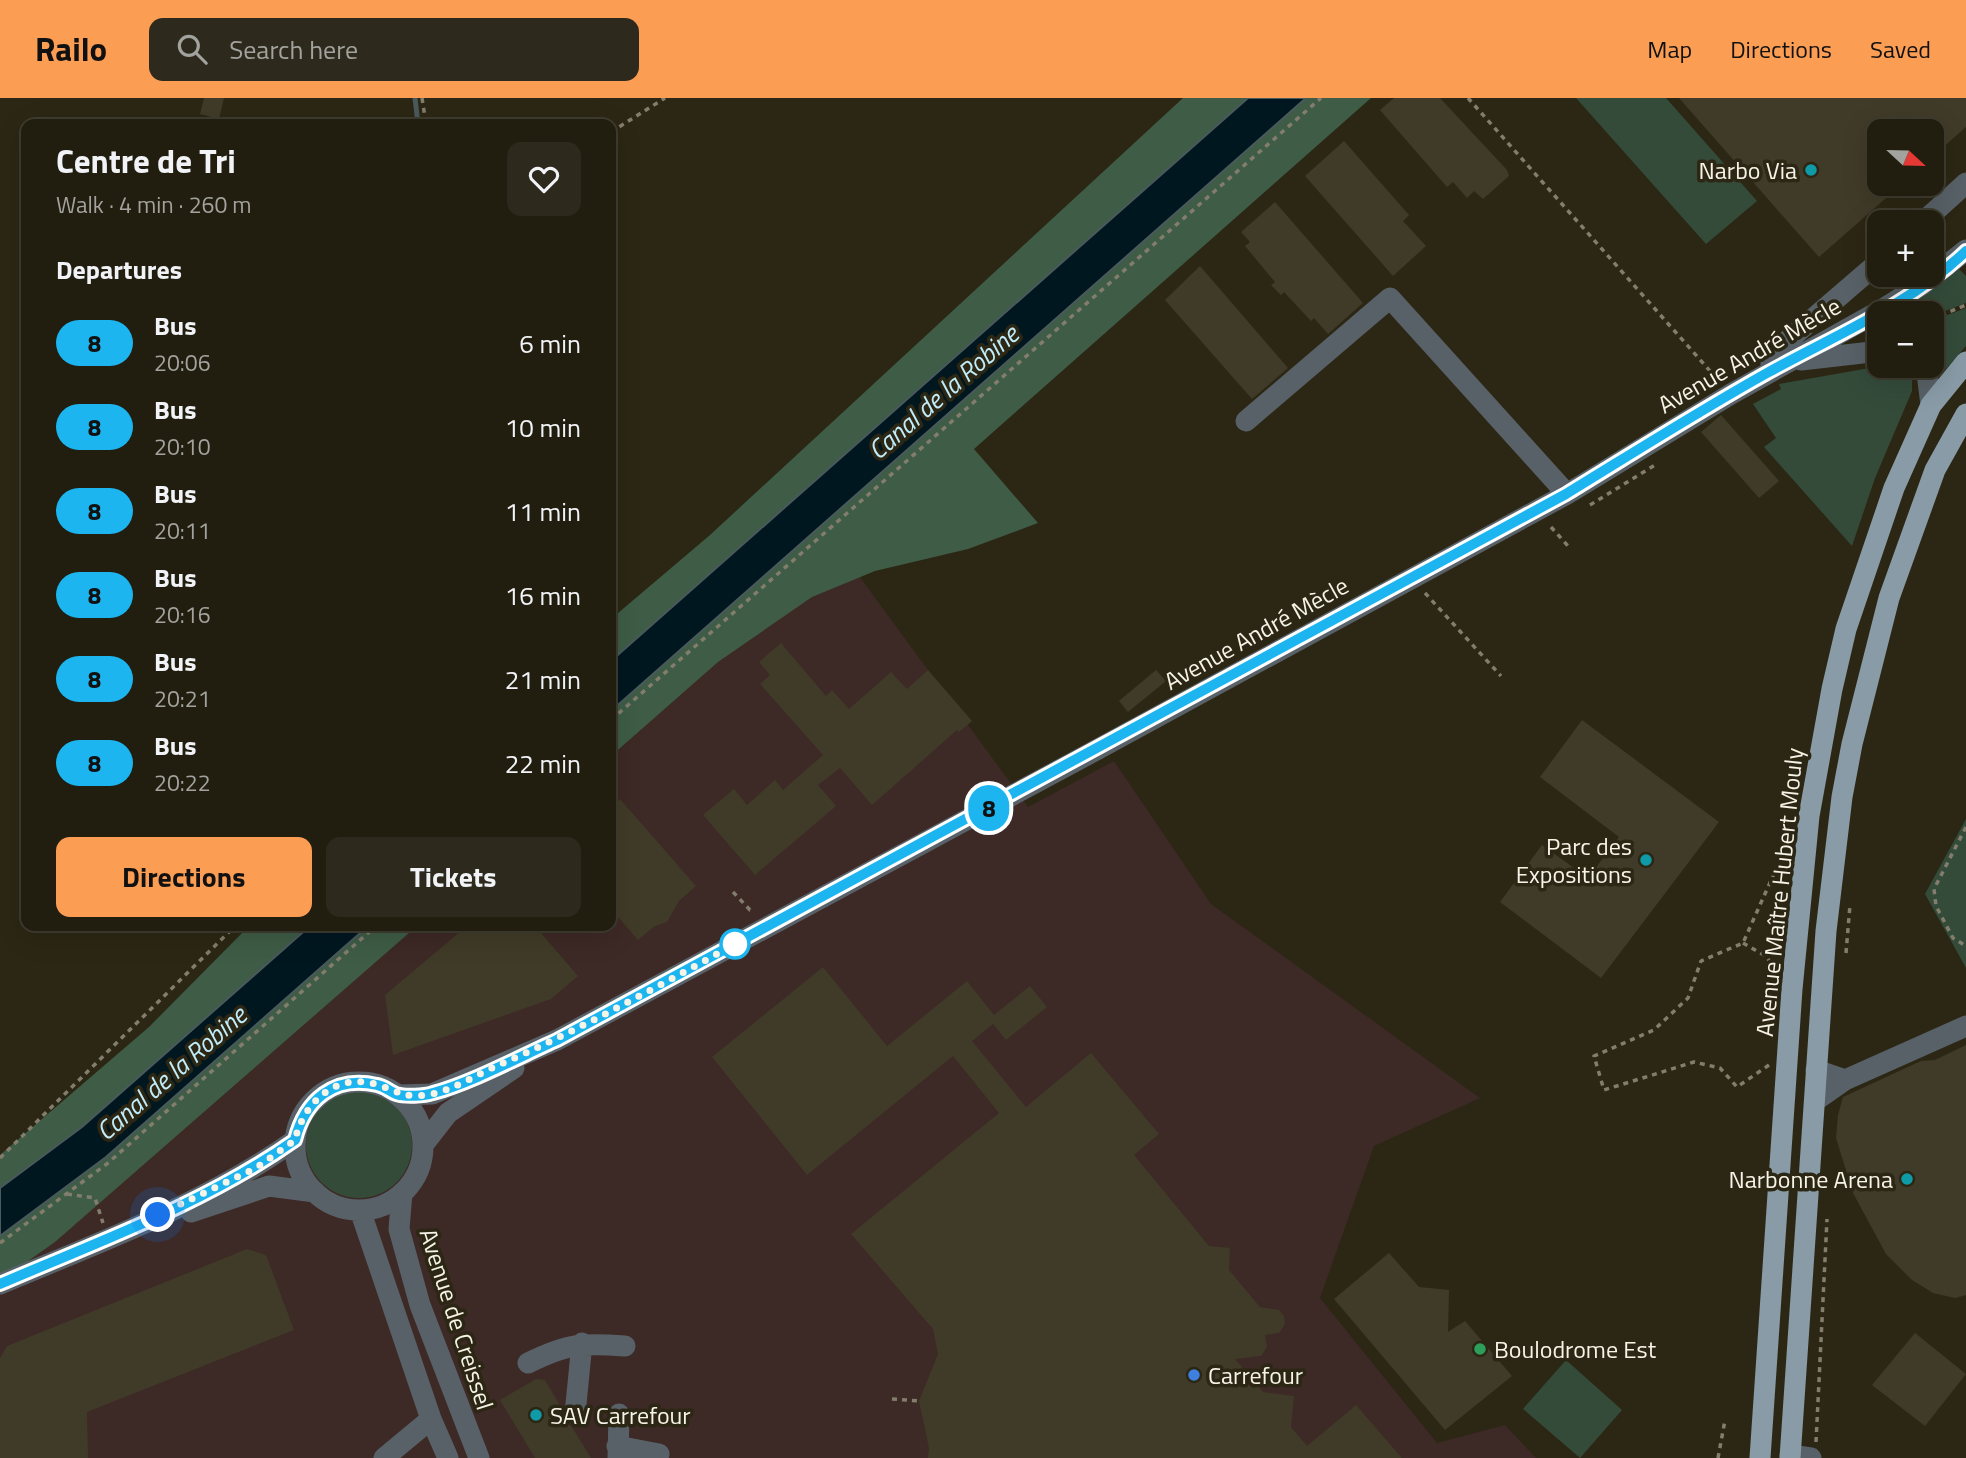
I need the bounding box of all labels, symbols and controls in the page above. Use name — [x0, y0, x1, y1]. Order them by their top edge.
search box — [149, 18, 639, 81]
text: Railo — [35, 24, 107, 74]
icon: search — [173, 30, 211, 68]
text: Search here — [229, 30, 358, 69]
text: Map — [1647, 31, 1692, 67]
text: Directions — [1730, 31, 1832, 67]
text: Saved — [1870, 31, 1931, 67]
north arrow — [1867, 119, 1944, 196]
map controls — [1867, 119, 1944, 378]
text: Centre de Tri — [56, 136, 236, 186]
button: heart — [507, 142, 581, 216]
place label: Narbo Via — [1699, 152, 1797, 188]
marker: Narbo Via — [1803, 162, 1819, 178]
text: Walk · 4 min · 260 m — [56, 187, 252, 222]
button: + — [1867, 210, 1944, 287]
text: Departures — [56, 250, 182, 289]
street label: Avenue André Mècle — [1651, 288, 1847, 422]
button: − — [1867, 301, 1944, 378]
text: Bus — [154, 306, 196, 345]
water label: Canal de la Robine — [859, 314, 1029, 469]
text: 6 min — [519, 324, 581, 363]
text: 8 — [88, 325, 101, 361]
text: 20:06 — [154, 345, 211, 380]
text: Bus — [154, 390, 196, 429]
text: 10 min — [505, 408, 581, 447]
text: 8 — [88, 409, 101, 445]
text: 20:10 — [154, 429, 211, 464]
text: Bus — [154, 474, 196, 513]
text: 11 min — [505, 492, 581, 531]
text: 8 — [88, 493, 101, 529]
text: 20:11 — [154, 513, 211, 548]
text: Bus — [154, 558, 196, 597]
street label: Avenue André Mècle — [1157, 567, 1355, 699]
text: 16 min — [505, 576, 581, 615]
text: 8 — [88, 577, 101, 613]
text: 20:16 — [154, 597, 211, 632]
text: Bus — [154, 642, 196, 681]
text: 21 min — [505, 660, 581, 699]
text: 8 — [88, 661, 101, 697]
text: 20:21 — [154, 681, 211, 716]
text: Bus — [154, 726, 196, 765]
text: 22 min — [505, 744, 581, 783]
text: 8 — [88, 745, 101, 781]
street label: Avenue Maître Hubert Mouly — [1746, 746, 1812, 1038]
text: 20:22 — [154, 765, 211, 800]
line badge: 8 — [966, 785, 1012, 831]
text: 8 — [982, 790, 996, 826]
place label: Parc des Expositions — [1516, 828, 1632, 892]
button: Directions — [56, 837, 312, 917]
button: Tickets — [326, 837, 581, 917]
marker: Parc des Expositions — [1638, 852, 1654, 868]
unlabelled marker — [720, 929, 750, 959]
water label: Canal de la Robine — [87, 995, 257, 1150]
place label: Narbonne Arena — [1729, 1161, 1893, 1197]
marker: Narbonne Arena — [1899, 1171, 1915, 1187]
your location — [140, 1197, 175, 1232]
street label: Avenue de Creissel — [411, 1224, 503, 1414]
place label: Boulodrome Est — [1494, 1331, 1657, 1367]
marker: Boulodrome Est — [1472, 1341, 1488, 1357]
place label: Carrefour — [1208, 1357, 1303, 1393]
marker: Carrefour — [1186, 1367, 1202, 1383]
place label: SAV Carrefour — [550, 1397, 691, 1433]
marker: SAV Carrefour — [528, 1407, 544, 1423]

